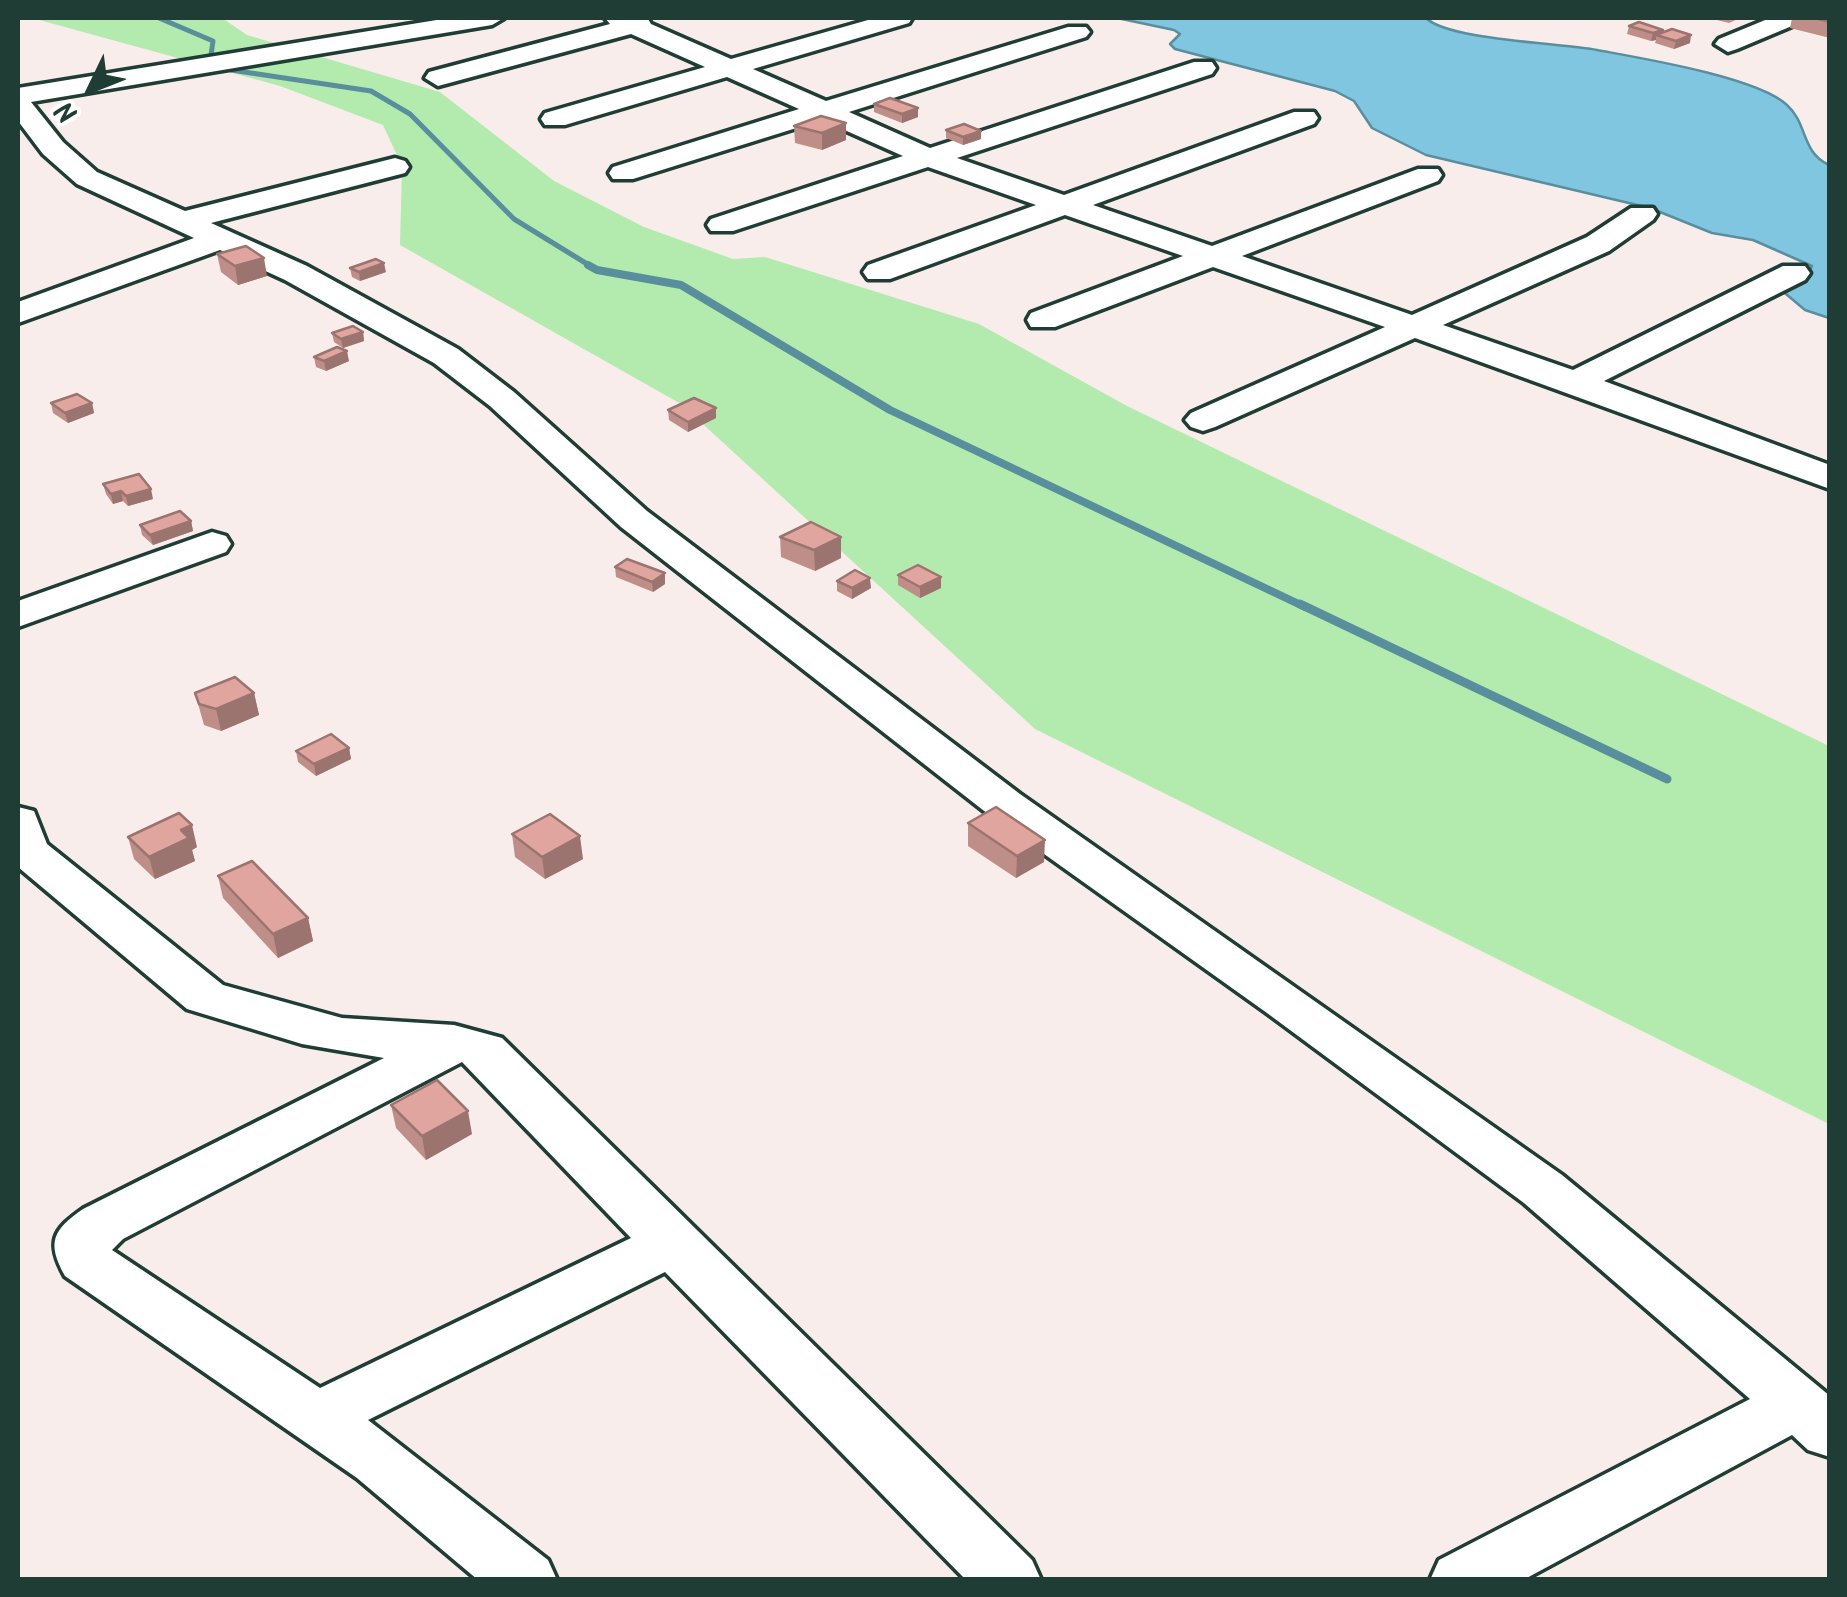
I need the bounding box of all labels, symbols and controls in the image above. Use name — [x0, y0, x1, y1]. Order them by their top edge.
north arrow — [40, 40, 140, 140]
text: N — [45, 89, 90, 133]

